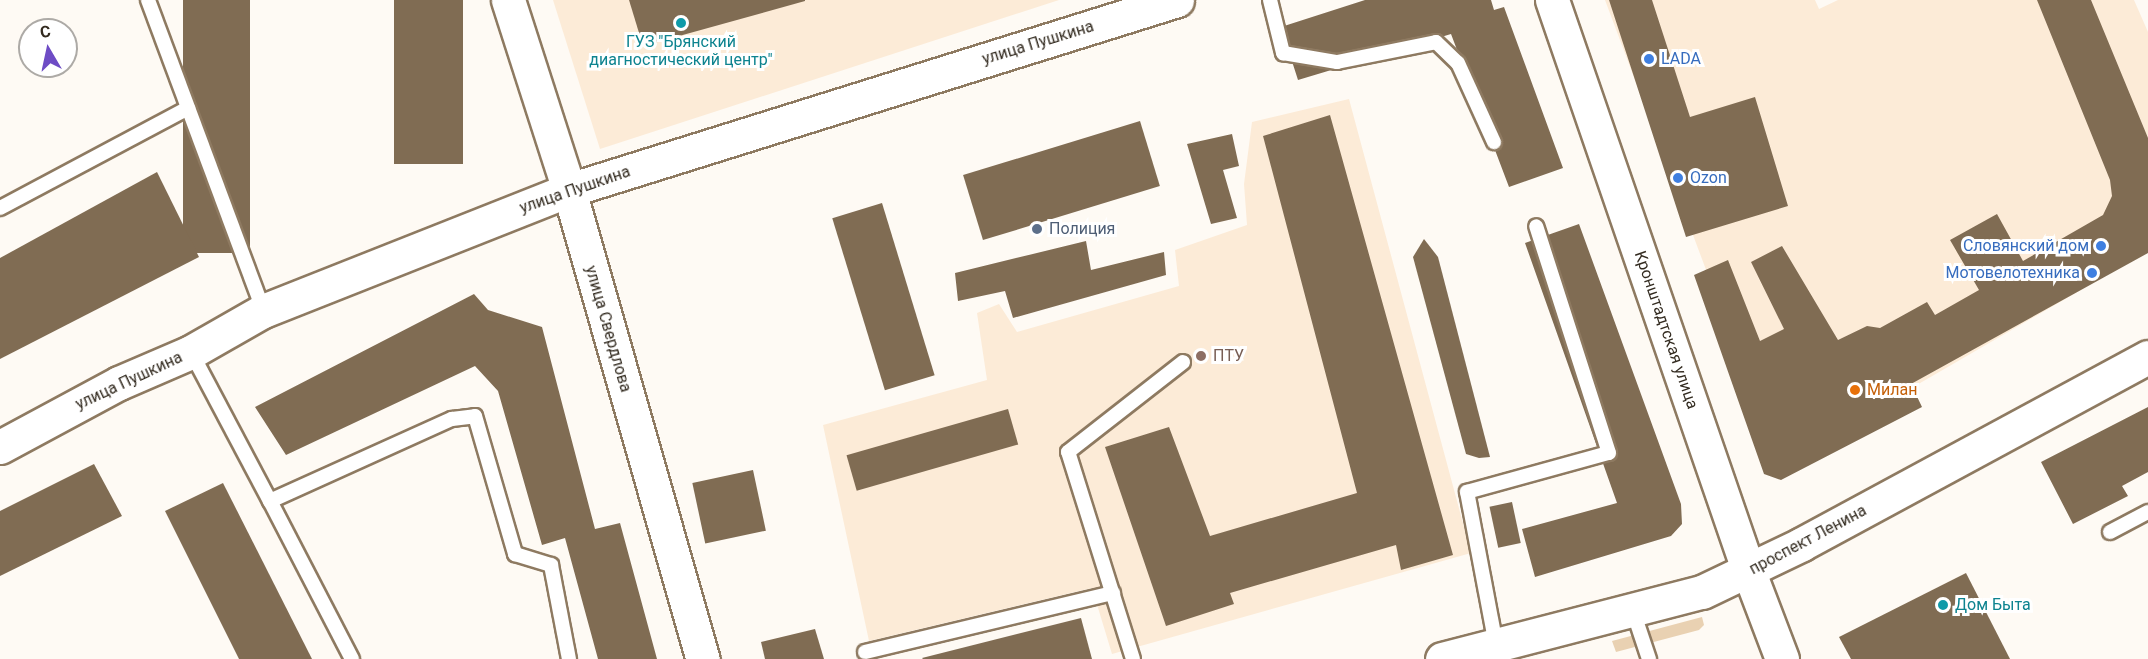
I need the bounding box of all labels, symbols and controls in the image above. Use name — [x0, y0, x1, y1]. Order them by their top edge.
marker: ГУЗ "Брянский диагностический центр" — [674, 16, 688, 30]
street label: улица Пушкина — [980, 17, 1096, 69]
north arrow — [18, 18, 78, 78]
text: С — [39, 22, 52, 42]
place label: ГУЗ "Брянский диагностический центр" — [589, 32, 773, 70]
place label: LADA — [1661, 49, 1701, 69]
marker: LADA — [1642, 52, 1656, 66]
street label: улица Пушкина — [517, 162, 633, 218]
place label: Ozon — [1690, 168, 1727, 188]
marker: Ozon — [1671, 171, 1685, 185]
place label: Полиция — [1049, 219, 1115, 239]
marker: Полиция — [1030, 222, 1044, 236]
place label: Словянский дом — [1963, 236, 2089, 256]
marker: Словянский дом — [2094, 239, 2108, 253]
street label: Кронштадтская улица — [1630, 249, 1702, 411]
place label: Мотовелотехника — [1945, 263, 2080, 283]
street label: улица Свердлова — [581, 264, 635, 394]
marker: Мотовелотехника — [2085, 266, 2099, 280]
place label: ПТУ — [1213, 346, 1244, 366]
street label: улица Пушкина — [73, 348, 185, 414]
marker: ПТУ — [1194, 349, 1208, 363]
place label: Милан — [1867, 380, 1917, 400]
marker: Милан — [1848, 383, 1862, 397]
street label: проспект Ленина — [1746, 501, 1870, 579]
place label: Дом Быта — [1955, 595, 2031, 615]
marker: Дом Быта — [1936, 598, 1950, 612]

